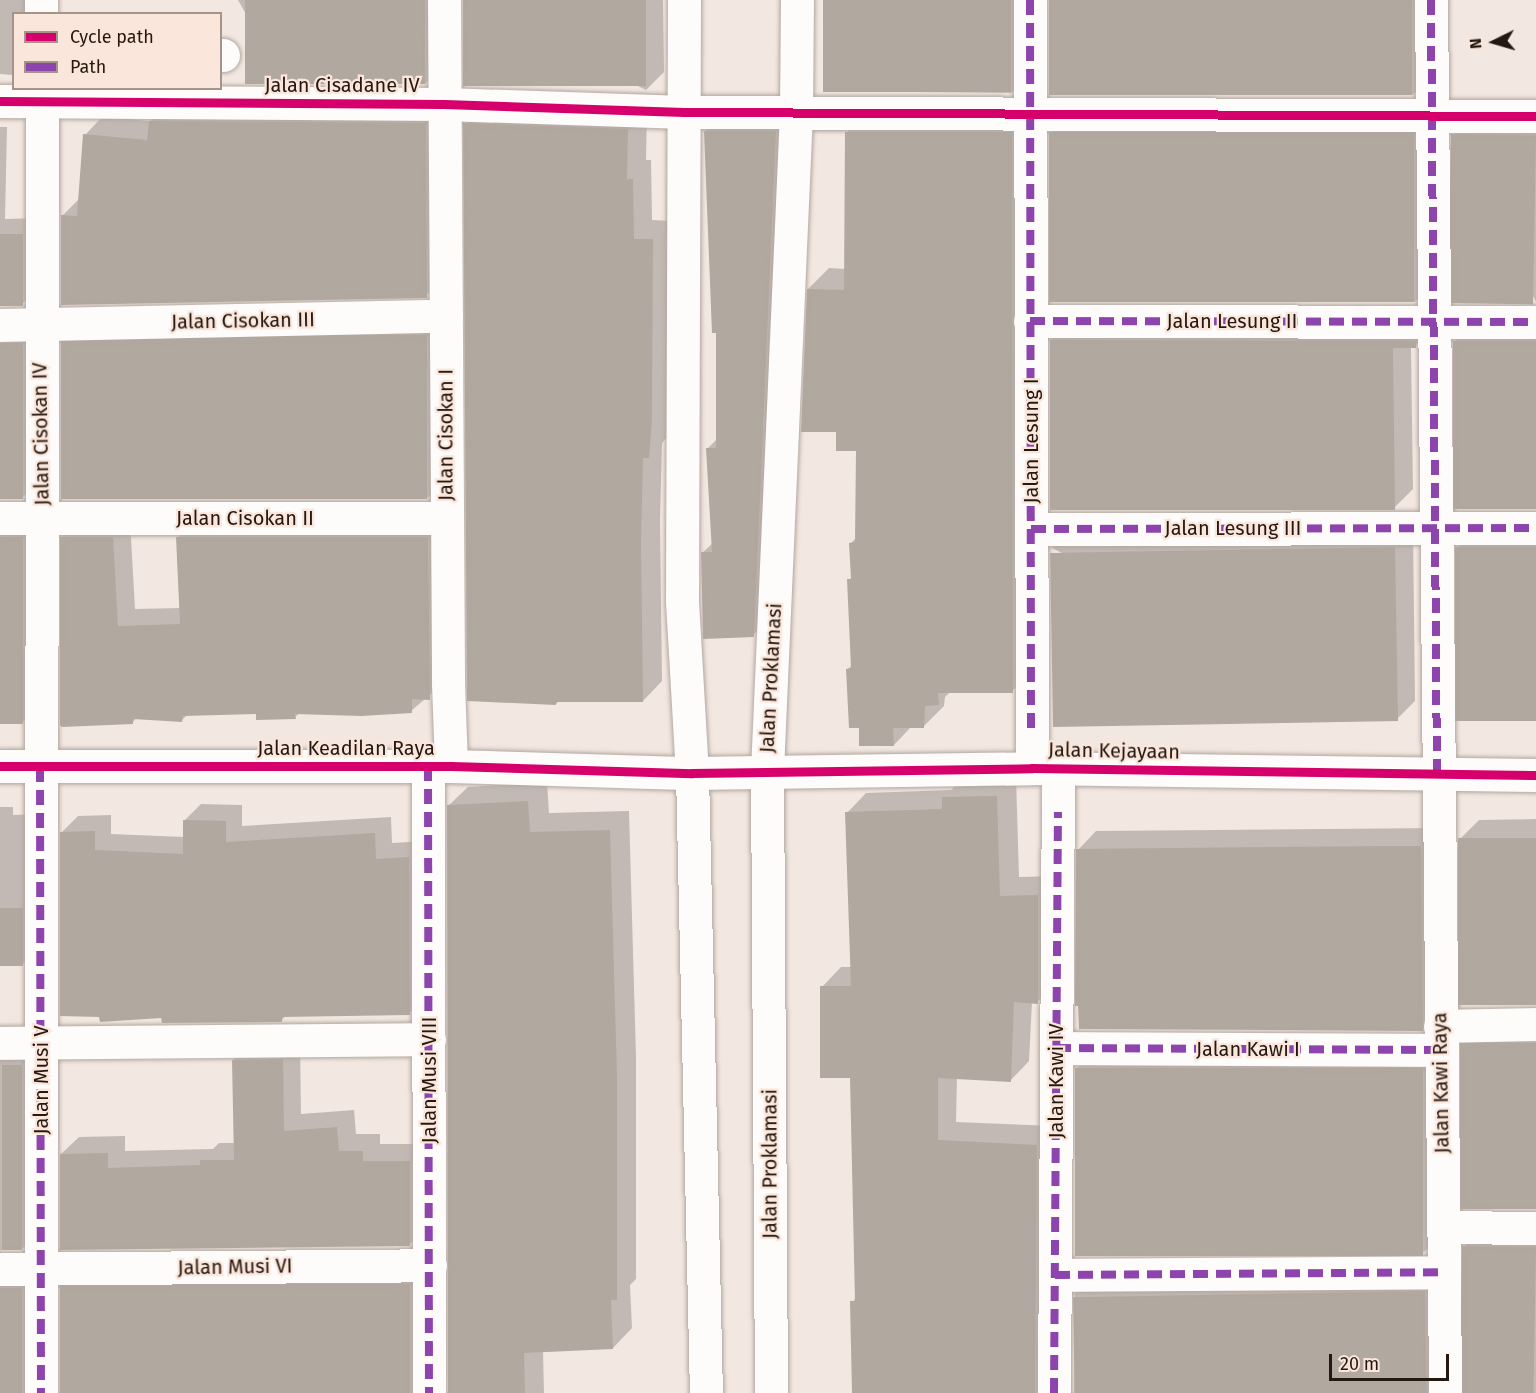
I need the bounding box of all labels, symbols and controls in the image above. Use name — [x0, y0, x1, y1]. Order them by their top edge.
legend — [12, 12, 222, 90]
north arrow — [1464, 12, 1524, 72]
text: Cycle path — [70, 26, 154, 48]
text: N — [1466, 38, 1485, 50]
text: Path — [70, 56, 106, 78]
street label: Jalan Cisadane IV — [264, 73, 420, 97]
street label: Jalan Cisokan III — [171, 308, 315, 334]
street label: Jalan Lesung II — [1167, 309, 1297, 333]
street label: Jalan Cisokan IV — [28, 362, 54, 506]
street label: Jalan Cisokan I — [434, 369, 458, 501]
street label: Jalan Lesung I — [1019, 378, 1043, 504]
street label: Jalan Cisokan II — [176, 506, 314, 530]
street label: Jalan Lesung III — [1165, 516, 1301, 540]
street label: Jalan Proklamasi — [755, 602, 787, 754]
street label: Jalan Keadilan Raya — [257, 736, 435, 760]
street label: Jalan Kejayaan — [1048, 738, 1180, 764]
street label: Jalan Kawi Raya — [1428, 1012, 1454, 1154]
street label: Jalan Musi VIII — [417, 1017, 441, 1143]
street label: Jalan Kawi IV — [1044, 1023, 1068, 1139]
street label: Jalan Musi V — [29, 1025, 53, 1135]
street label: Jalan Kawi I — [1196, 1037, 1300, 1061]
street label: Jalan Proklamasi — [758, 1089, 782, 1239]
street label: Jalan Musi VI — [177, 1254, 293, 1280]
scale bar — [1332, 1342, 1452, 1380]
text: 20 m — [1340, 1353, 1379, 1375]

